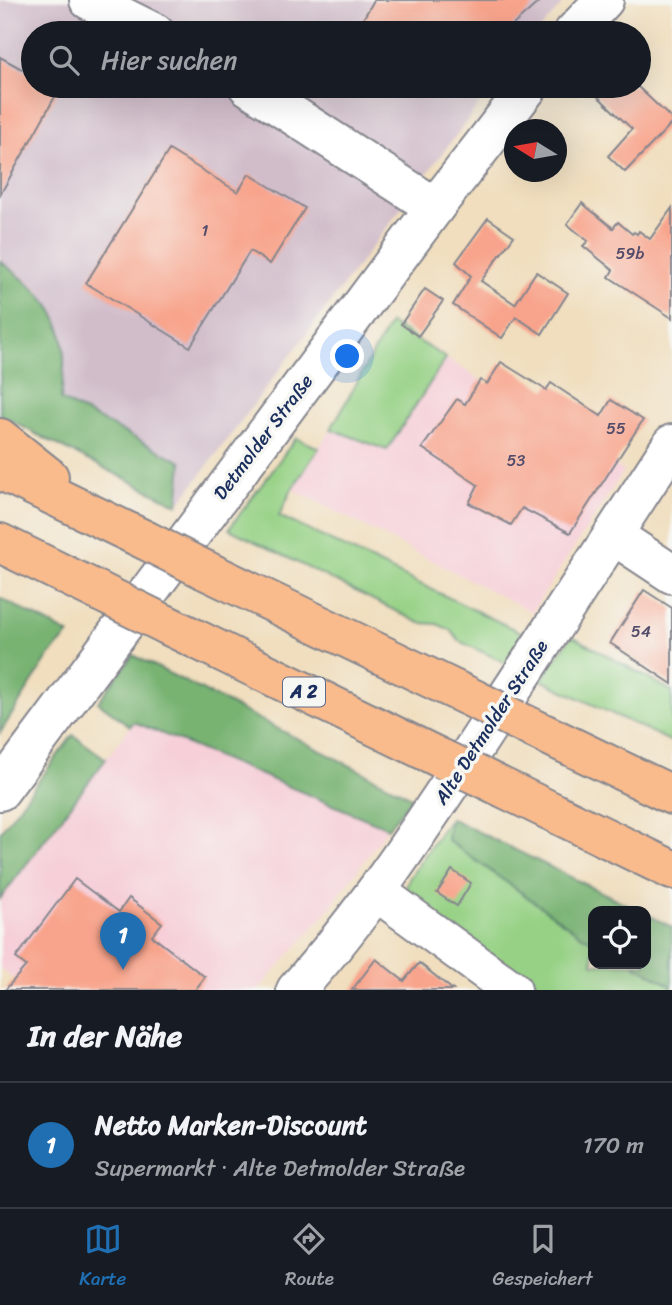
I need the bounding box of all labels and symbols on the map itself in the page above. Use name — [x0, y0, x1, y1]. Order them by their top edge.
north arrow — [504, 119, 567, 182]
house number: 1 — [202, 216, 209, 245]
house number: 59b — [616, 239, 644, 268]
your location — [330, 339, 364, 373]
street label: Detmolder Straße — [204, 367, 322, 507]
house number: 55 — [606, 414, 626, 443]
house number: 53 — [507, 446, 525, 475]
house number: 54 — [631, 617, 651, 646]
street label: Alte Detmolder Straße — [424, 633, 557, 812]
road number: A 2 — [283, 678, 325, 706]
pin: 1 — [100, 912, 146, 970]

